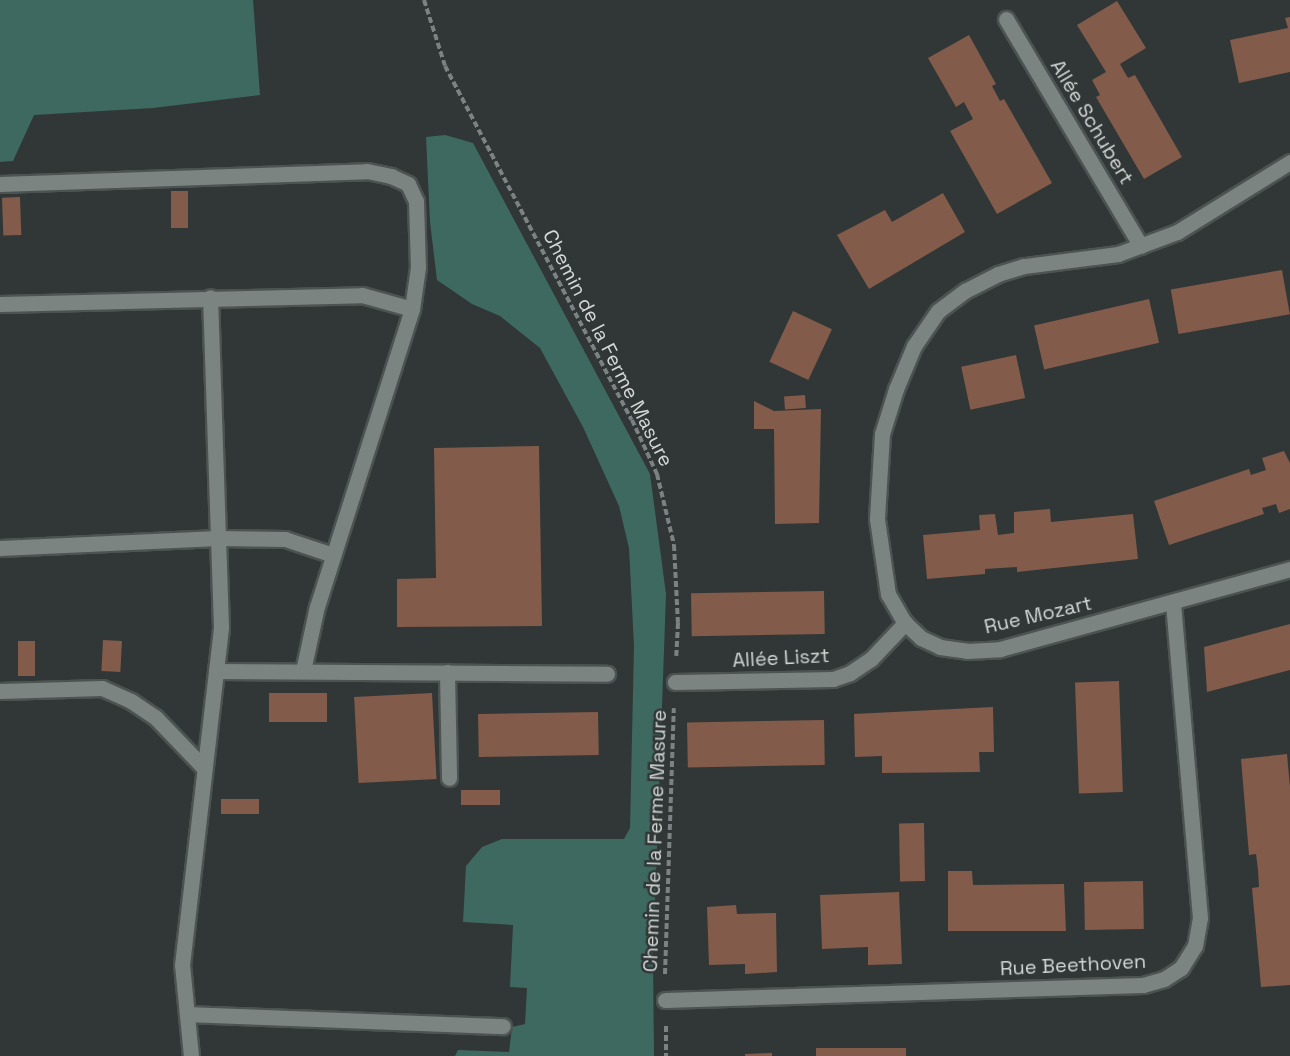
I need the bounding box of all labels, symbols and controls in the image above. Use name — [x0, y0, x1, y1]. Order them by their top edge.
street label: Allée Schubert — [1045, 55, 1139, 189]
street label: Chemin de la Ferme Masure — [538, 226, 678, 470]
street label: Rue Mozart — [982, 591, 1094, 639]
street label: Allée Liszt — [732, 643, 830, 673]
street label: Chemin de la Ferme Masure — [638, 709, 672, 973]
street label: Rue Beethoven — [999, 949, 1147, 981]

